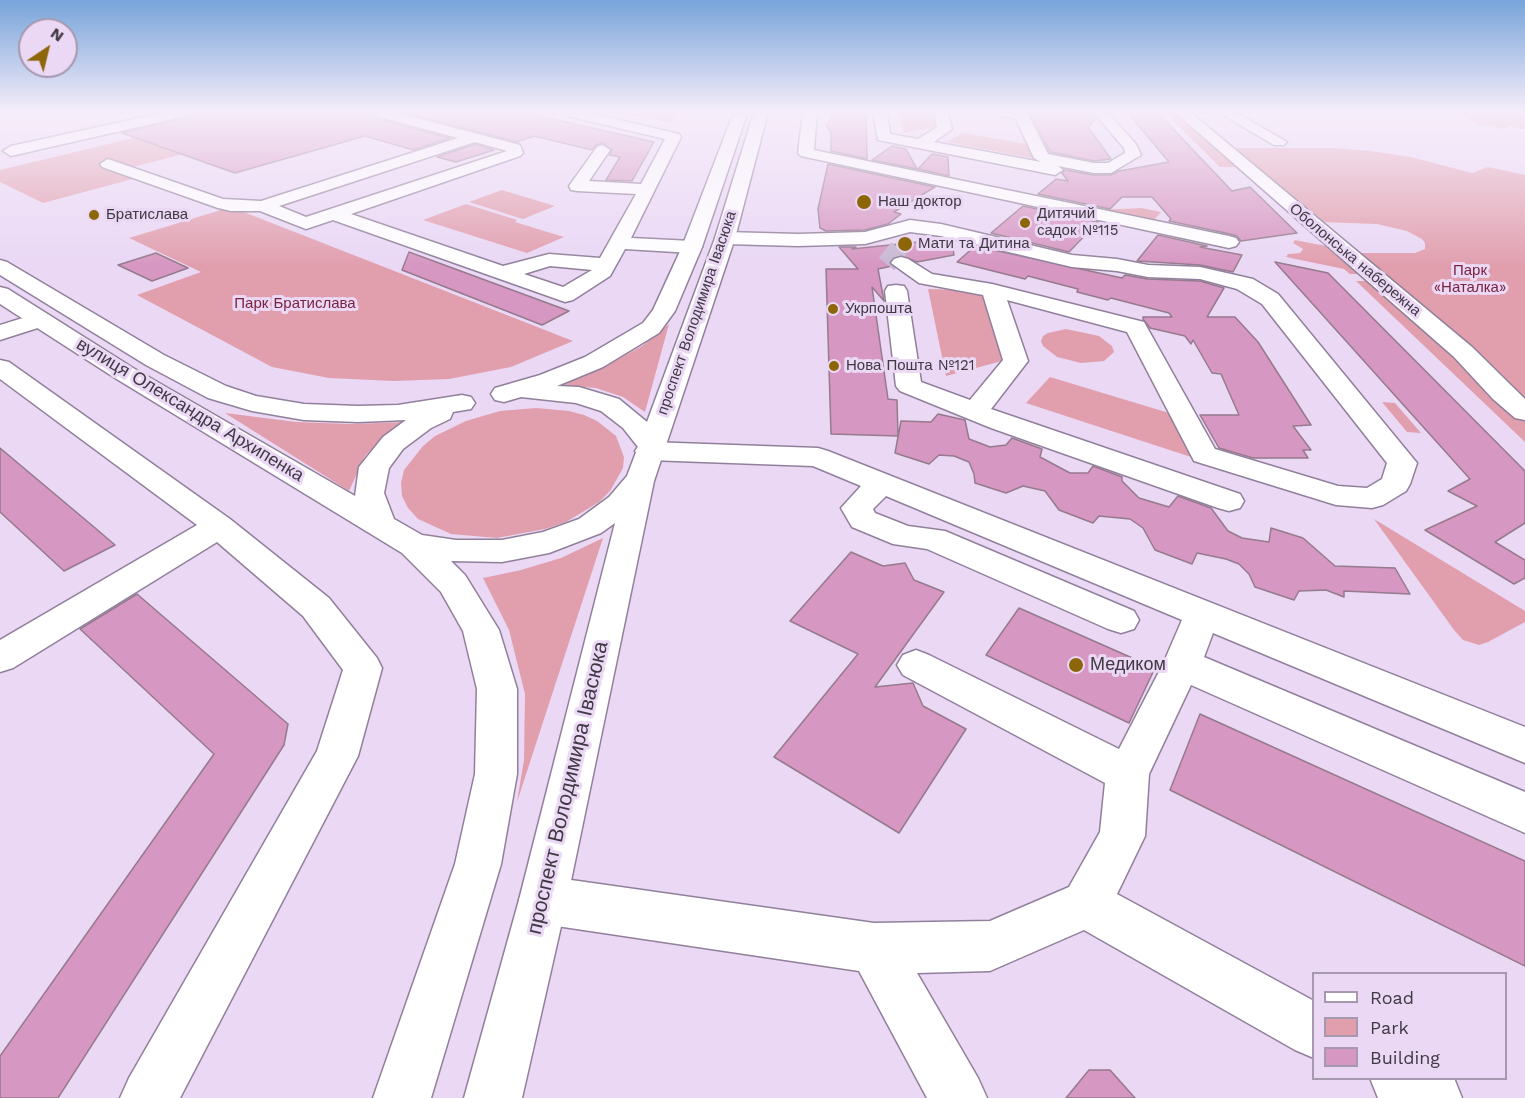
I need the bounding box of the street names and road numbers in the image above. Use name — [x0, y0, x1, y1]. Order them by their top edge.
street label: Оболонська набережна — [1286, 200, 1424, 320]
street label: проспект Володимира Івасюка — [654, 209, 740, 417]
street label: вулиця Олександра Архипенка — [72, 333, 308, 487]
street label: проспект Володимира Івасюка — [522, 639, 614, 937]

